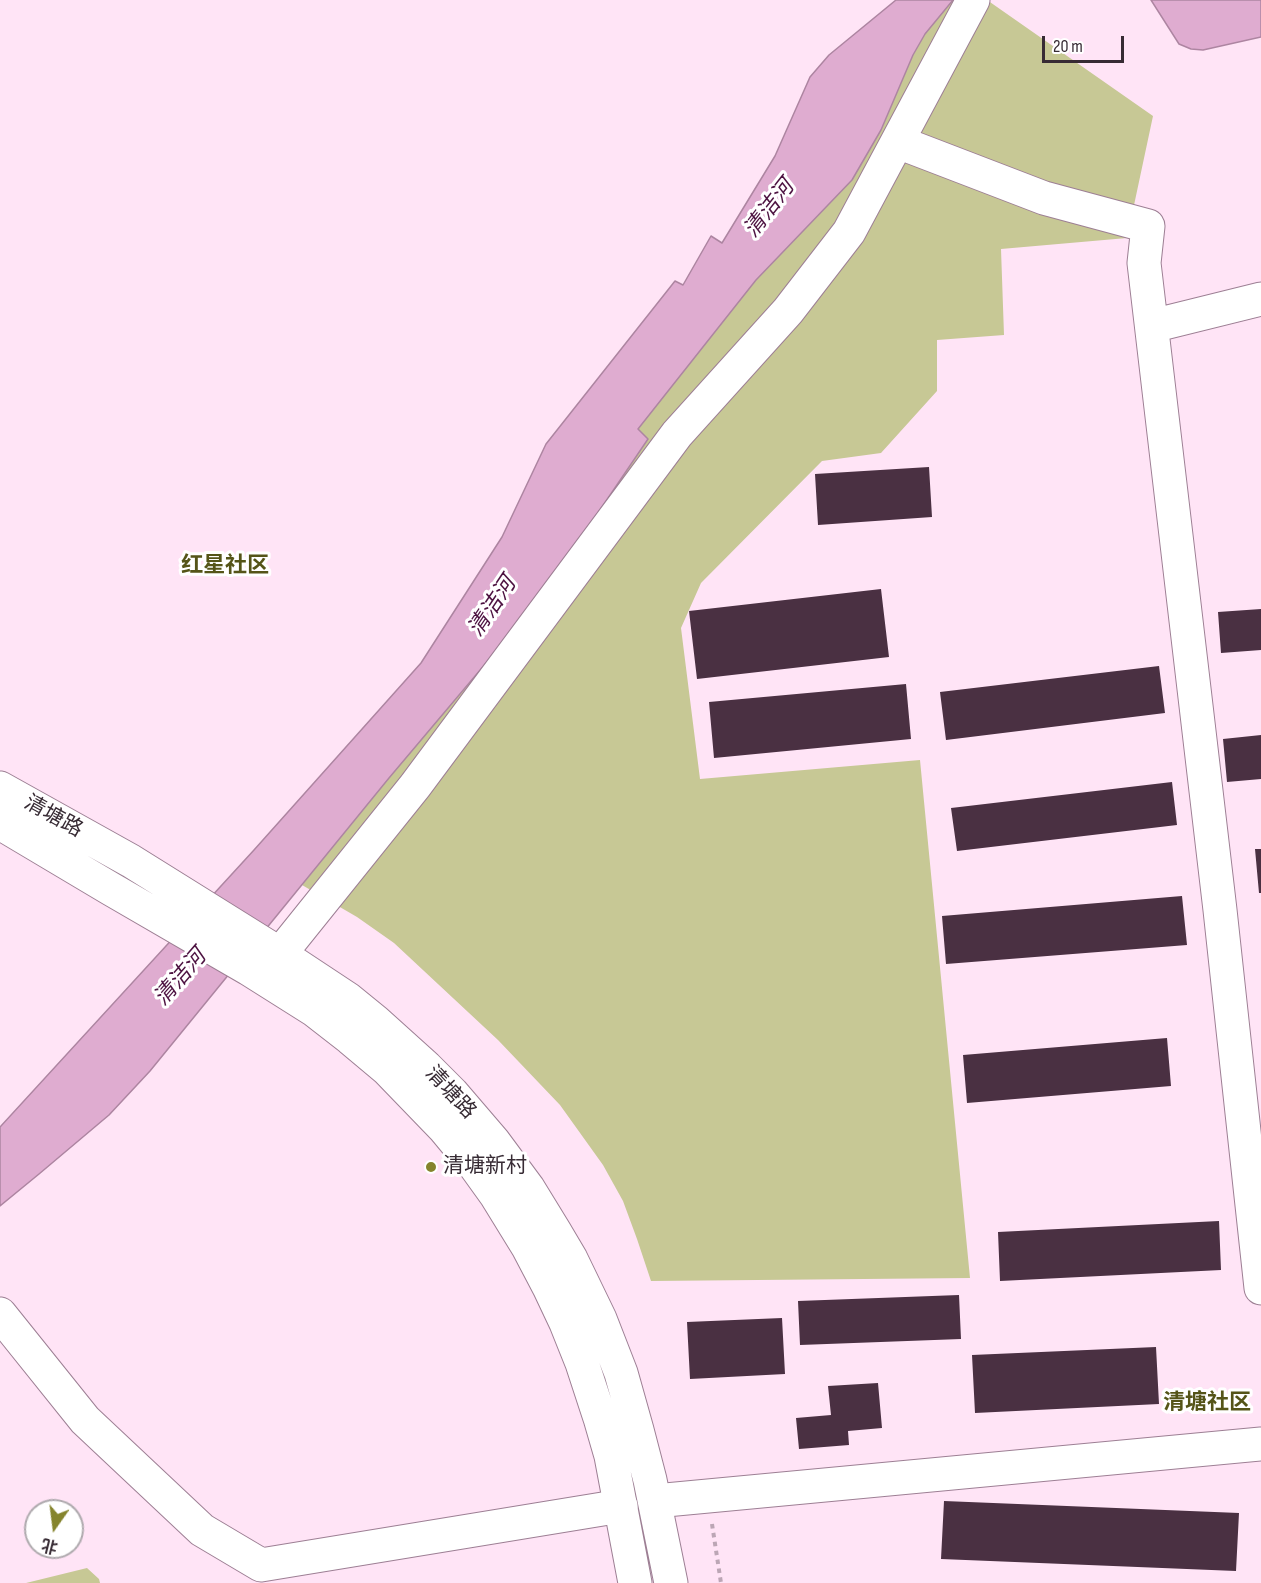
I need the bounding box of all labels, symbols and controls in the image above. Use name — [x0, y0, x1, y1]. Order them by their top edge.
scale bar — [1045, 24, 1128, 62]
text: 20 m — [1053, 36, 1083, 57]
water label: 清洁河 — [739, 175, 801, 243]
district label: 红星社区 — [181, 553, 269, 579]
water label: 清洁河 — [464, 572, 522, 642]
street label: 清塘路 — [19, 791, 87, 843]
water label: 清洁河 — [149, 944, 213, 1012]
street label: 清塘路 — [419, 1061, 481, 1125]
place label: 清塘新村 — [443, 1154, 527, 1180]
marker: 清塘新村 — [424, 1160, 438, 1174]
district label: 清塘社区 — [1163, 1390, 1251, 1416]
north arrow — [24, 1499, 84, 1559]
text: 北 — [40, 1534, 60, 1556]

